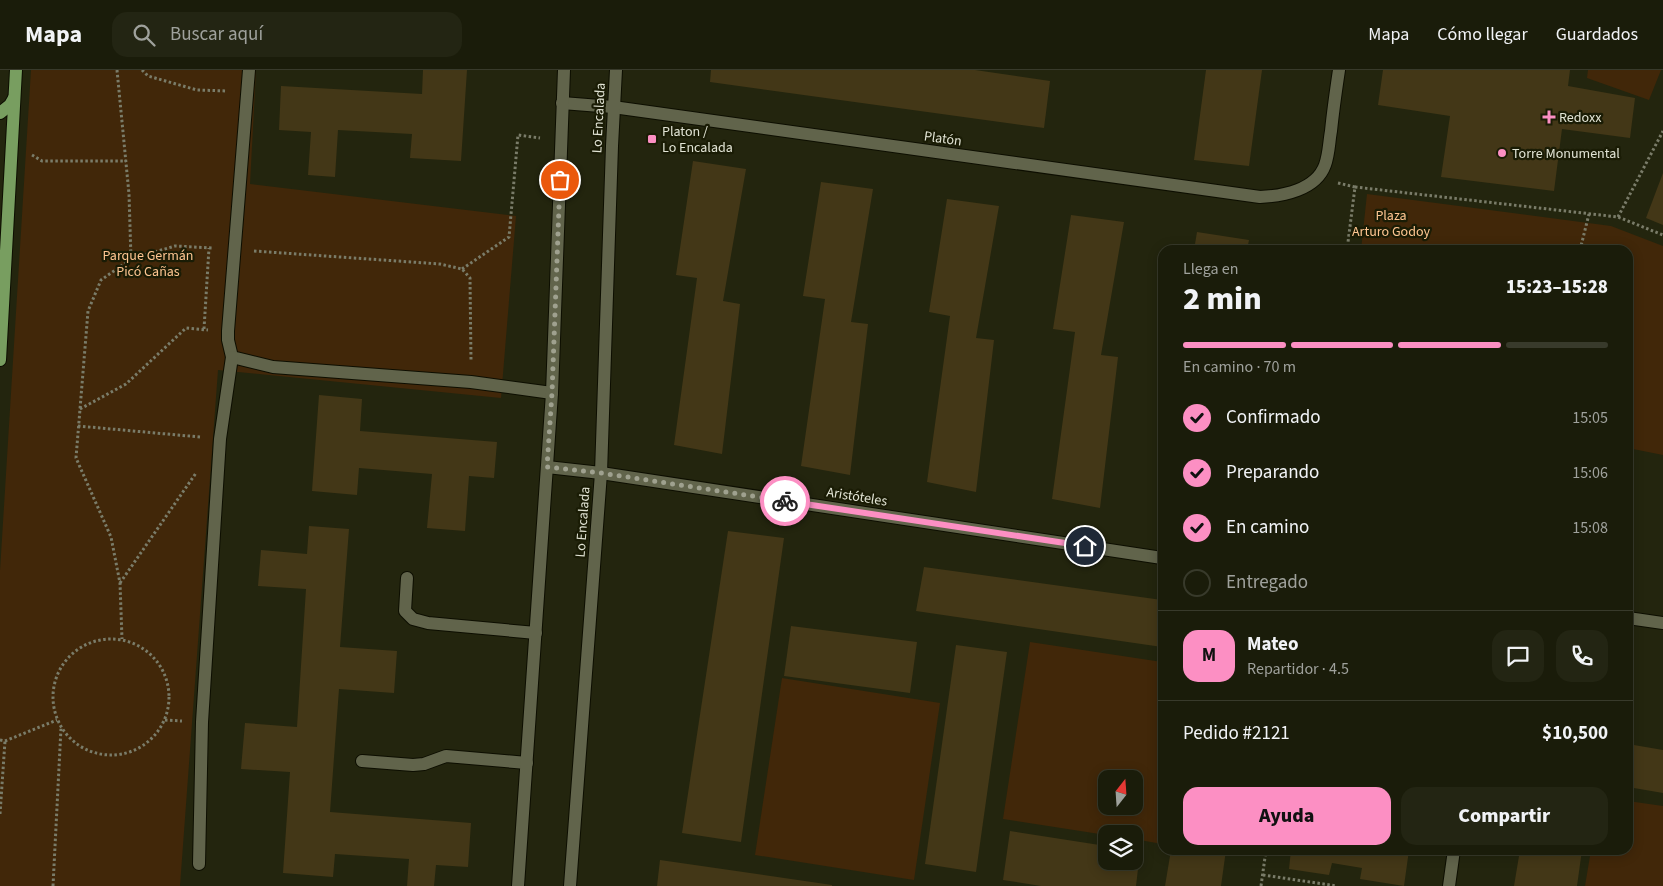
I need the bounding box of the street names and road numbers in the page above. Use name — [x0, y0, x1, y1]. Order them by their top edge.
street label: Lo Encalada — [587, 82, 611, 154]
street label: Platón — [923, 126, 963, 152]
street label: Aristóteles — [825, 482, 889, 512]
street label: Lo Encalada — [571, 486, 595, 558]

